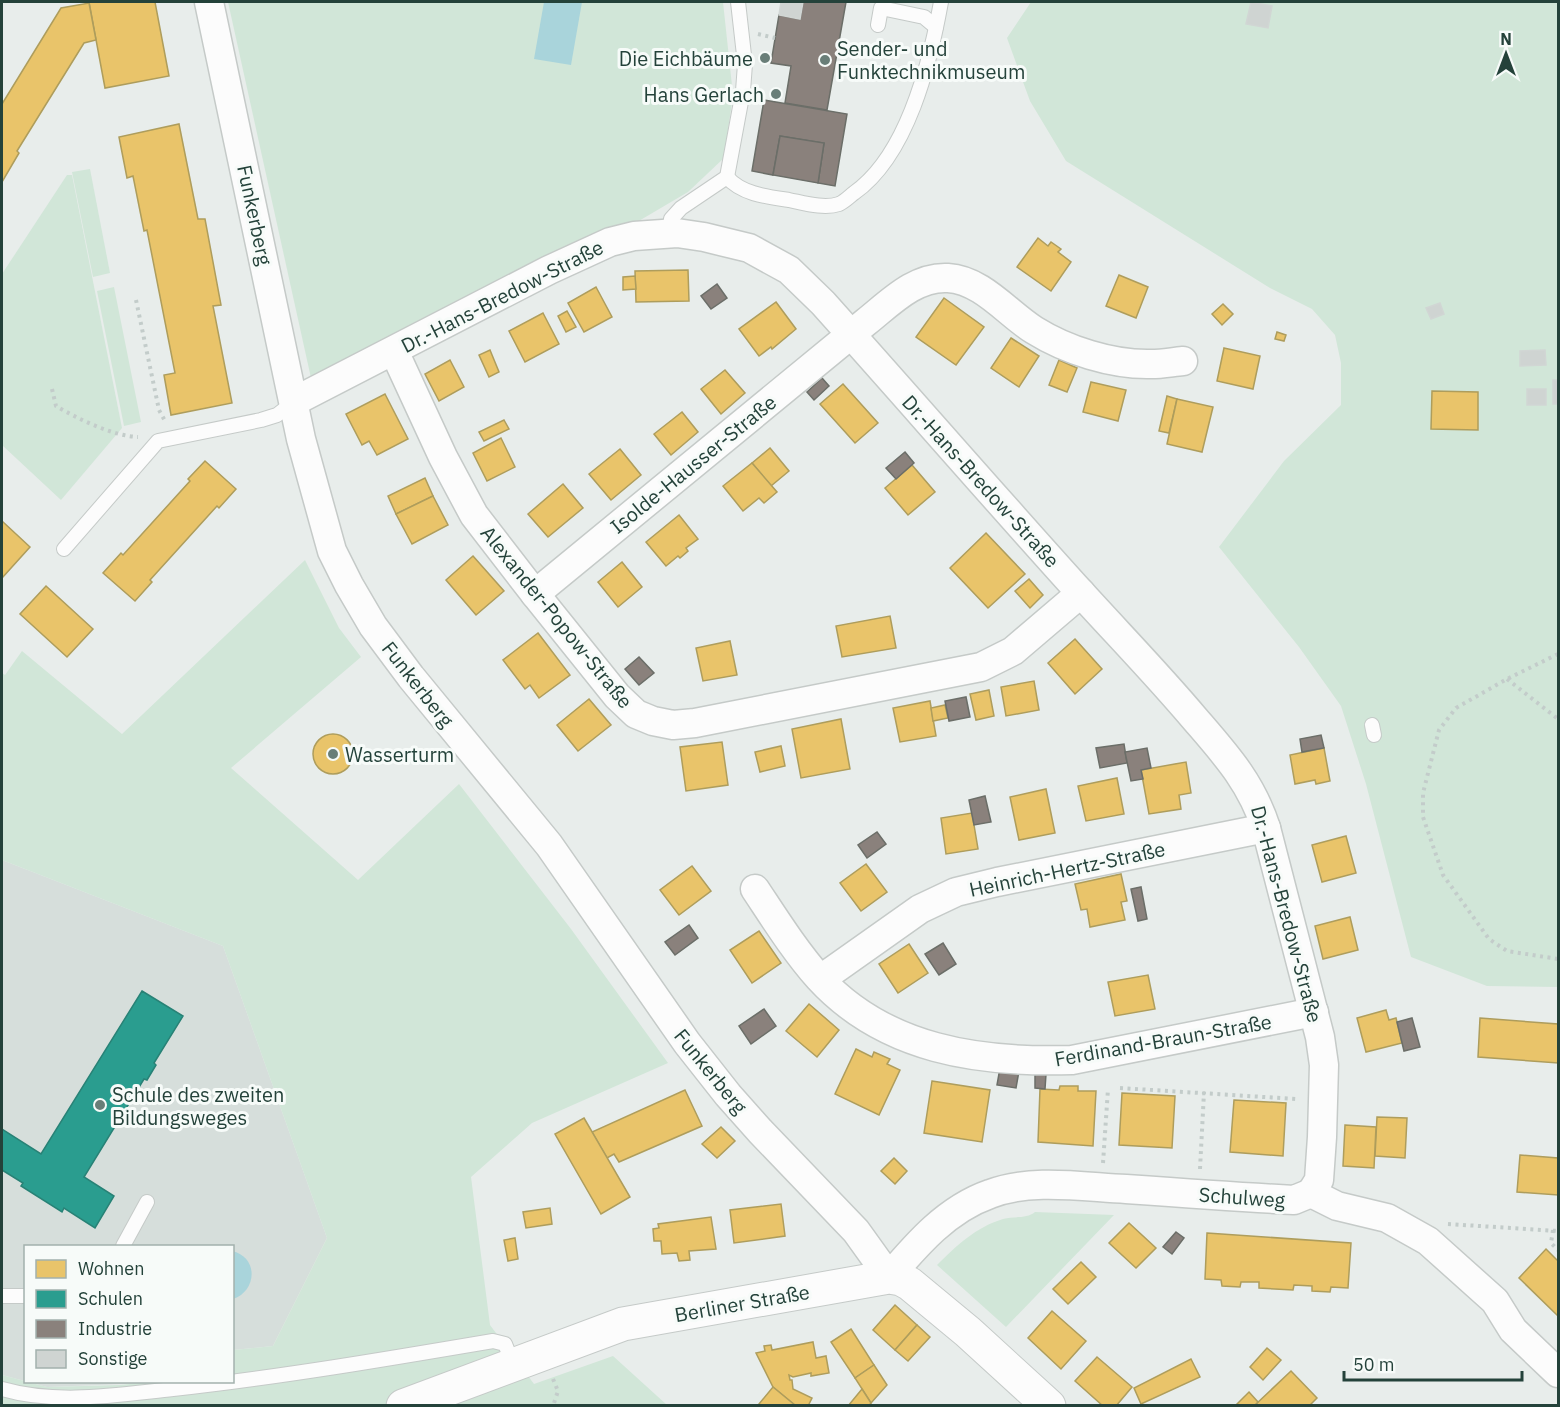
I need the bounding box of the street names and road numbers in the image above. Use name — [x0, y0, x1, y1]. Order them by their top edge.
street label: Funkerberg — [231, 162, 279, 268]
street label: Dr.-Hans-Bredow-Straße — [396, 233, 608, 359]
street label: Isolde-Hausser-Straße — [604, 389, 782, 539]
street label: Dr.-Hans-Bredow-Straße — [896, 389, 1066, 573]
street label: Alexander-Popow-Straße — [475, 520, 639, 714]
street label: Funkerberg — [376, 636, 460, 733]
street label: Dr.-Hans-Bredow-Straße — [1245, 803, 1329, 1025]
street label: Heinrich-Hertz-Straße — [967, 835, 1167, 903]
street label: Ferdinand-Braun-Straße — [1052, 1008, 1274, 1072]
street label: Funkerberg — [668, 1023, 754, 1119]
street label: Schulweg — [1198, 1181, 1287, 1214]
street label: Berliner Straße — [672, 1278, 812, 1328]

